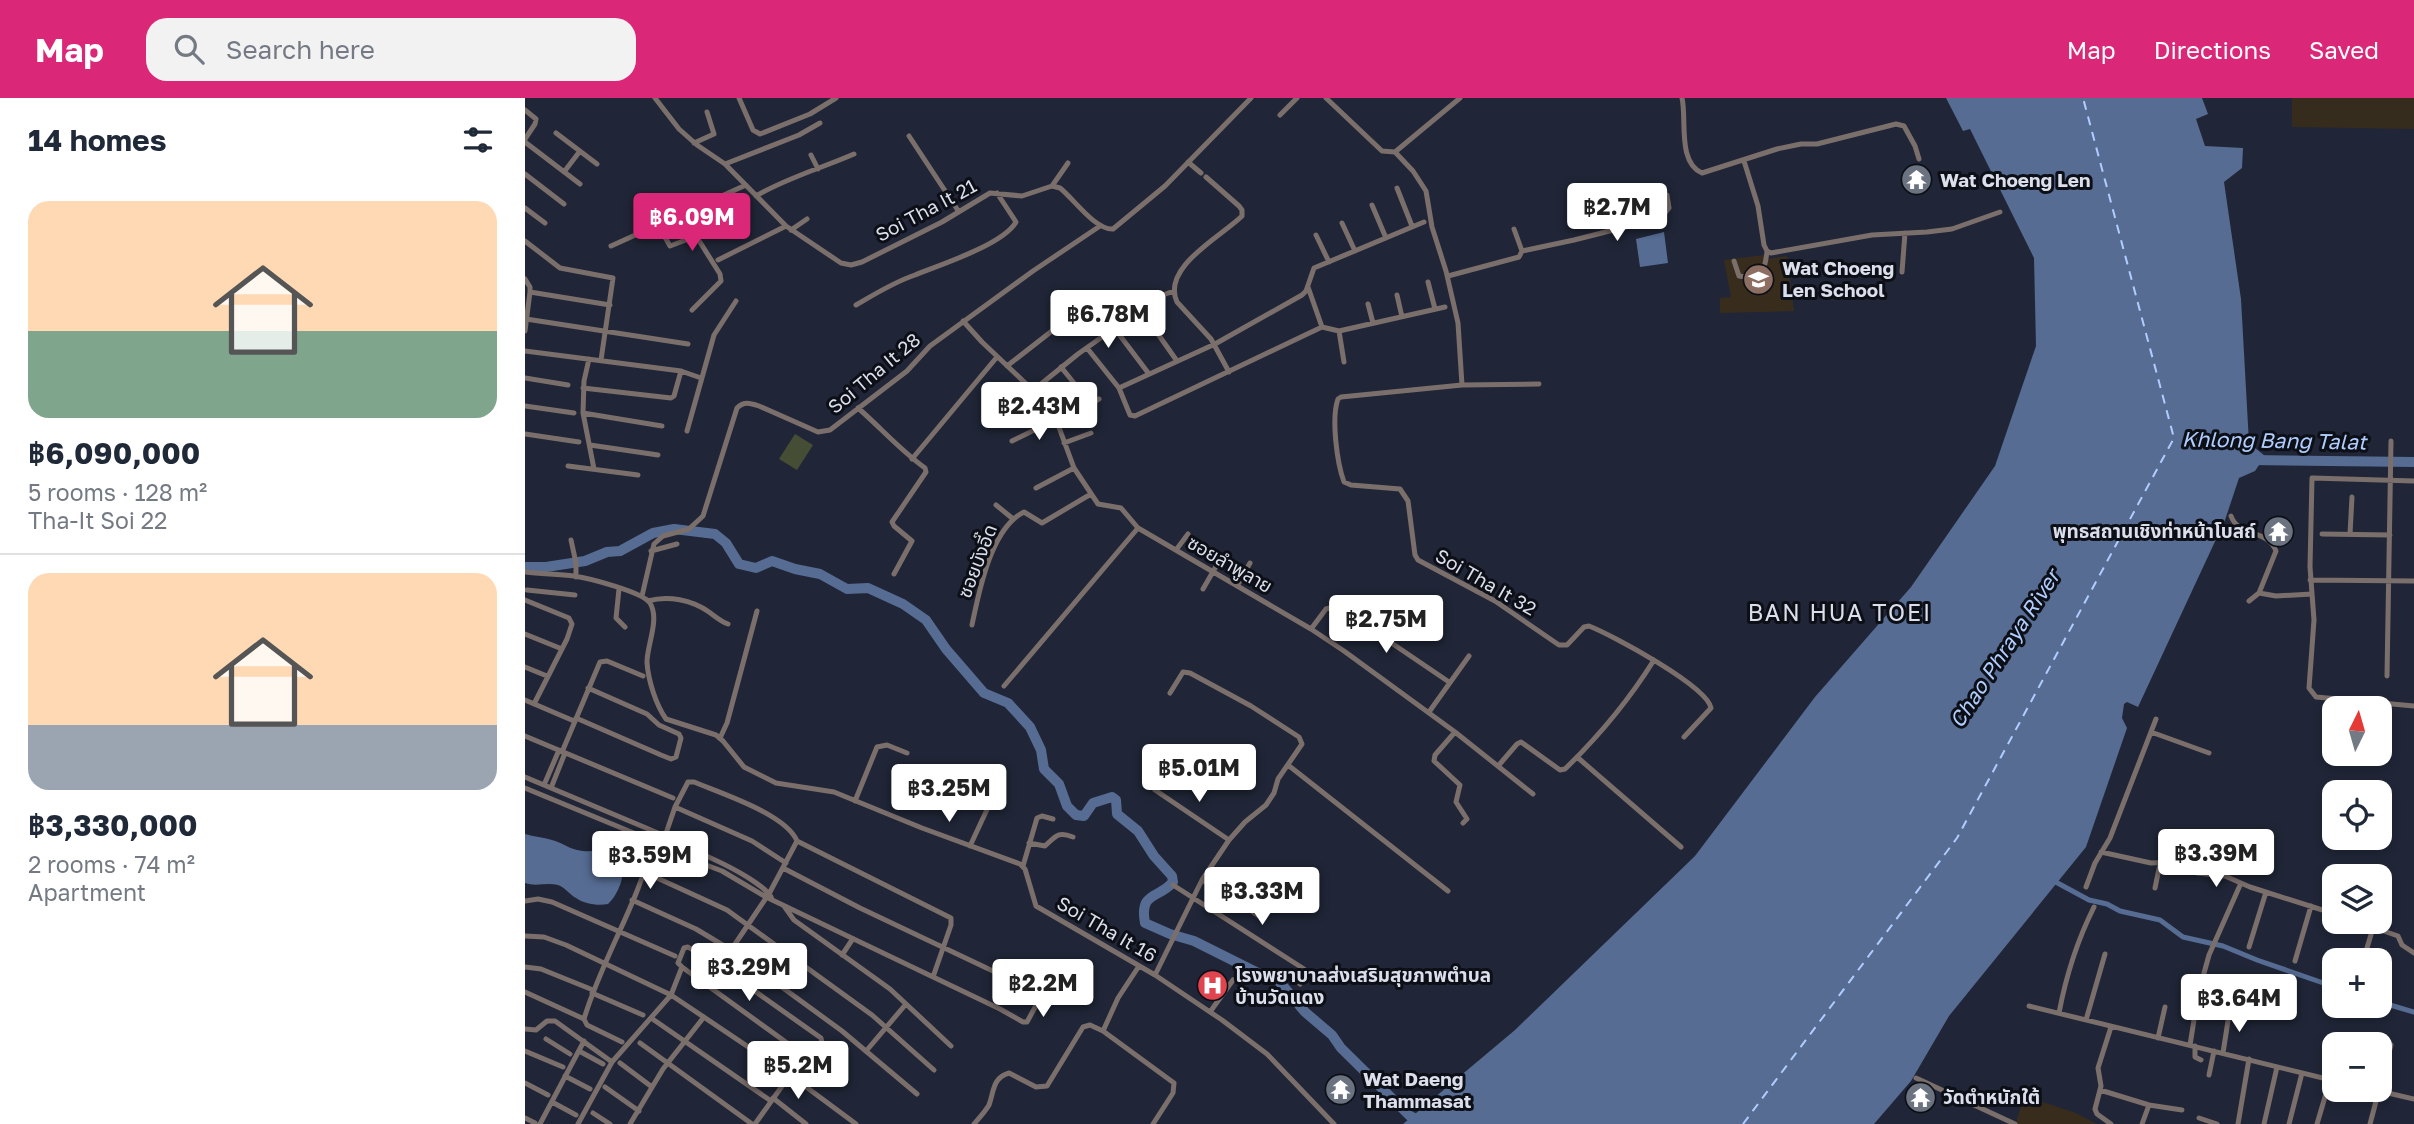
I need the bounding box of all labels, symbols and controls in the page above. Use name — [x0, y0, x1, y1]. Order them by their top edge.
search box — [146, 18, 636, 81]
text: Map — [35, 30, 104, 69]
icon: search — [170, 30, 208, 68]
text: Search here — [226, 34, 375, 65]
text: Map — [2067, 35, 2116, 64]
text: Directions — [2154, 35, 2271, 64]
text: Saved — [2309, 35, 2379, 64]
icon: filters — [459, 121, 497, 159]
text: 14 homes — [28, 122, 167, 158]
temple icon: Wat Choeng Len — [1900, 163, 1934, 197]
place label: Wat Choeng Len — [1940, 168, 2091, 191]
street label: Soi Tha It 21 — [871, 173, 980, 246]
pin: ฿2.7M — [1568, 184, 1666, 243]
text: ฿2.7M — [1583, 192, 1651, 220]
pin: ฿6.09M — [635, 194, 749, 253]
text: ฿6.09M — [649, 202, 735, 230]
icon: home — [200, 247, 326, 373]
place label: Wat Choeng Len School — [1782, 256, 1894, 301]
school or university icon: Wat Choeng Len School — [1742, 262, 1776, 296]
pin: ฿6.78M — [1051, 290, 1165, 350]
text: ฿6.78M — [1066, 299, 1150, 327]
street label: Soi Tha It 28 — [823, 327, 924, 418]
pin: ฿2.43M — [982, 382, 1096, 442]
text: ฿2.43M — [997, 391, 1081, 419]
water label: Khlong Bang Talat — [2182, 425, 2369, 455]
text: ฿6,090,000 — [28, 435, 200, 471]
text: 5 rooms · 128 m² — [28, 478, 207, 506]
text: Tha-It Soi 22 — [28, 506, 167, 534]
temple icon: พุทธสถานเชิงท่าหน้าโบสถ์ — [2262, 514, 2296, 548]
place label: พุทธสถานเชิงท่าหน้าโบสถ์ — [2053, 519, 2256, 543]
street label: ซอยบังอี๊ด — [951, 520, 1001, 601]
street label: ซอยลำพูลาย — [1183, 530, 1277, 599]
street label: Soi Tha It 32 — [1432, 543, 1541, 620]
water label: Chao Phraya River — [1943, 562, 2066, 732]
pin: ฿2.75M — [1329, 596, 1443, 655]
district label: BAN HUA TOEI — [1748, 598, 1932, 626]
text: ฿2.75M — [1345, 604, 1427, 632]
icon: home — [200, 619, 326, 745]
north arrow — [2322, 696, 2392, 766]
map controls — [2322, 696, 2392, 1102]
pin: ฿5.01M — [1142, 744, 1256, 804]
text: ฿5.01M — [1158, 753, 1240, 781]
pin: ฿3.25M — [892, 764, 1006, 824]
text: ฿3.25M — [907, 773, 991, 801]
button: locate — [2322, 780, 2392, 850]
text: ฿3,330,000 — [28, 807, 198, 843]
pin: ฿3.39M — [2159, 830, 2273, 889]
pin: ฿3.59M — [593, 832, 707, 891]
text: ฿3.39M — [2174, 838, 2258, 866]
text: ฿3.59M — [608, 840, 692, 868]
text: 2 rooms · 74 m² — [28, 850, 195, 878]
button: layers — [2322, 864, 2392, 934]
pin: ฿3.33M — [1205, 868, 1319, 927]
text: ฿3.33M — [1220, 876, 1304, 904]
text: Apartment — [28, 878, 146, 906]
street label: Soi Tha It 16 — [1053, 891, 1161, 966]
pin: ฿3.29M — [692, 944, 806, 1003]
button: + — [2322, 948, 2392, 1018]
text: ฿3.29M — [707, 952, 791, 980]
pin: ฿2.2M — [994, 960, 1092, 1019]
place label: โรงพยาบาลส่งเสริมสุขภาพตำบล บ้านวัดแดง — [1235, 963, 1491, 1008]
text: ฿2.2M — [1008, 968, 1078, 996]
hospital icon: โรงพยาบาลส่งเสริมสุขภาพตำบล บ้านวัดแดง — [1195, 969, 1229, 1003]
pin: ฿3.64M — [2182, 974, 2296, 1034]
text: ฿3.64M — [2197, 983, 2281, 1011]
button: − — [2322, 1032, 2392, 1102]
pin: ฿5.2M — [749, 1042, 847, 1101]
text: ฿5.2M — [763, 1050, 833, 1078]
place label: Wat Daeng Thammasat — [1363, 1067, 1472, 1112]
temple icon: Wat Daeng Thammasat — [1323, 1073, 1357, 1107]
temple icon: วัดตำหนักใต้ — [1903, 1080, 1937, 1114]
place label: วัดตำหนักใต้ — [1943, 1085, 2040, 1108]

